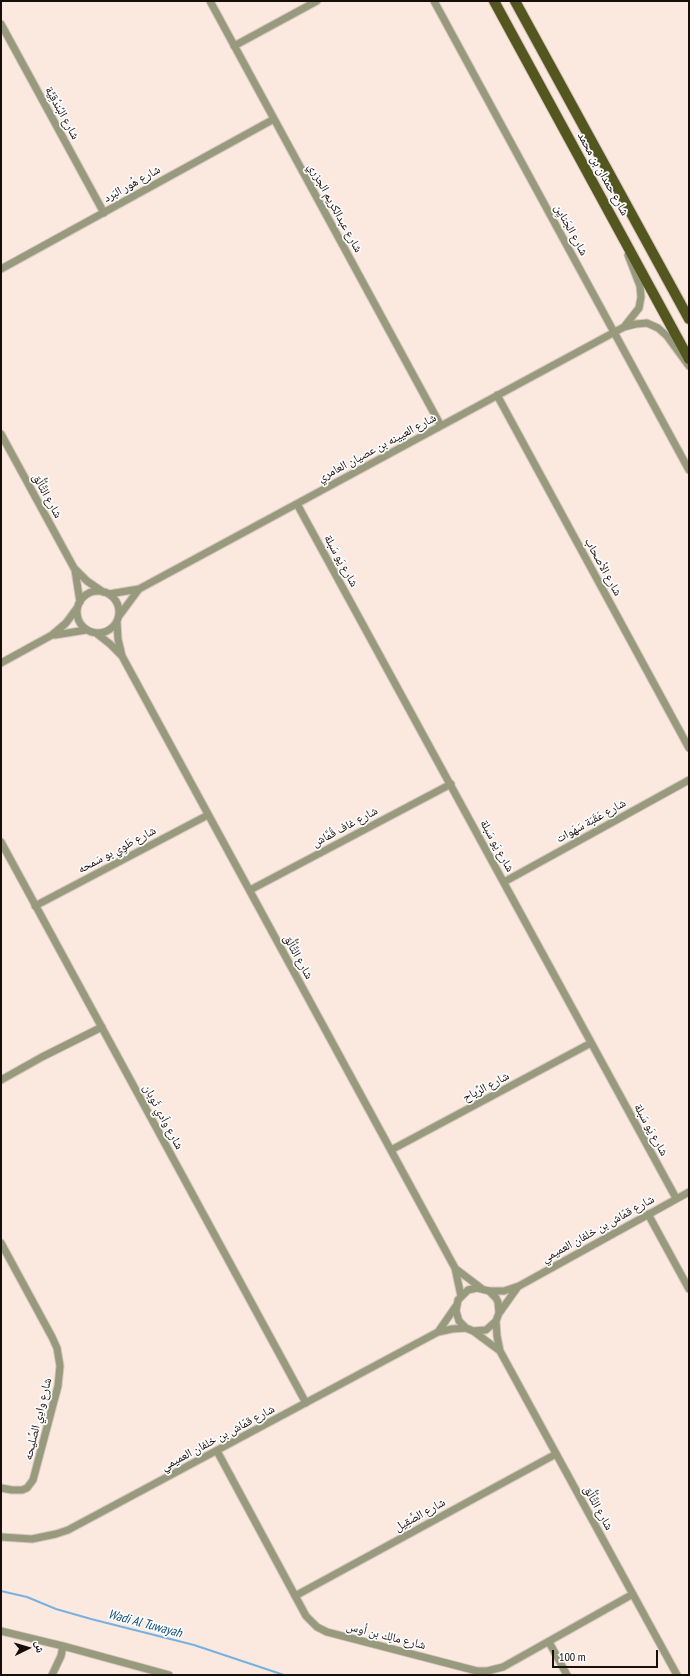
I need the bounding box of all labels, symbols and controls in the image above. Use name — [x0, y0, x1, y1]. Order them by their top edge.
street label: شارع البُندُقِيَّة — [42, 84, 82, 142]
street label: شارع حمدان بن محمد — [574, 130, 632, 218]
street label: شارع عبدالكريم الجزري — [305, 161, 365, 255]
street label: شارع هُور البَرد — [101, 162, 163, 206]
street label: شارع الجَنايِن — [551, 202, 591, 258]
street label: شارع العيينه بن عصيان العامري — [315, 411, 439, 485]
street label: شارع التَّألُّق — [29, 471, 65, 521]
street label: شارع يَو سَبلة — [321, 532, 361, 590]
street label: شارع الأصحاب — [581, 535, 625, 599]
street label: شارع عَقَبَة سَهَوات — [554, 796, 628, 846]
street label: شارع غاف قُمَّاش — [310, 804, 380, 850]
street label: شارع يَو سَبلة — [477, 817, 517, 875]
street label: شارع طَوِي بو سَمحه — [75, 823, 159, 877]
street label: شارع التَّألُّق — [280, 932, 316, 982]
street label: شارع الرِّياح — [460, 1069, 512, 1105]
street label: شارع واَدي ثَوبان — [140, 1082, 186, 1152]
street label: شارع يَو سَبلة — [631, 1101, 671, 1159]
street label: شارع قمّاش بن خلفان العميمي — [539, 1192, 657, 1266]
street label: شارع وادِي الصِّليحه — [21, 1376, 55, 1462]
street label: شارع قمّاش بن خلفان العميمي — [159, 1402, 277, 1474]
street label: شارع التَّألُّق — [580, 1483, 616, 1533]
street label: شارع الصَّقِيل — [392, 1495, 448, 1535]
water label: Wadi Al Tuwayah — [106, 1607, 184, 1641]
street label: شارع مالِك بن أوس — [345, 1619, 427, 1653]
north arrow — [8, 1628, 48, 1668]
text: ش — [32, 1641, 47, 1653]
scale bar — [554, 1642, 660, 1668]
text: 100 m — [559, 1649, 586, 1664]

